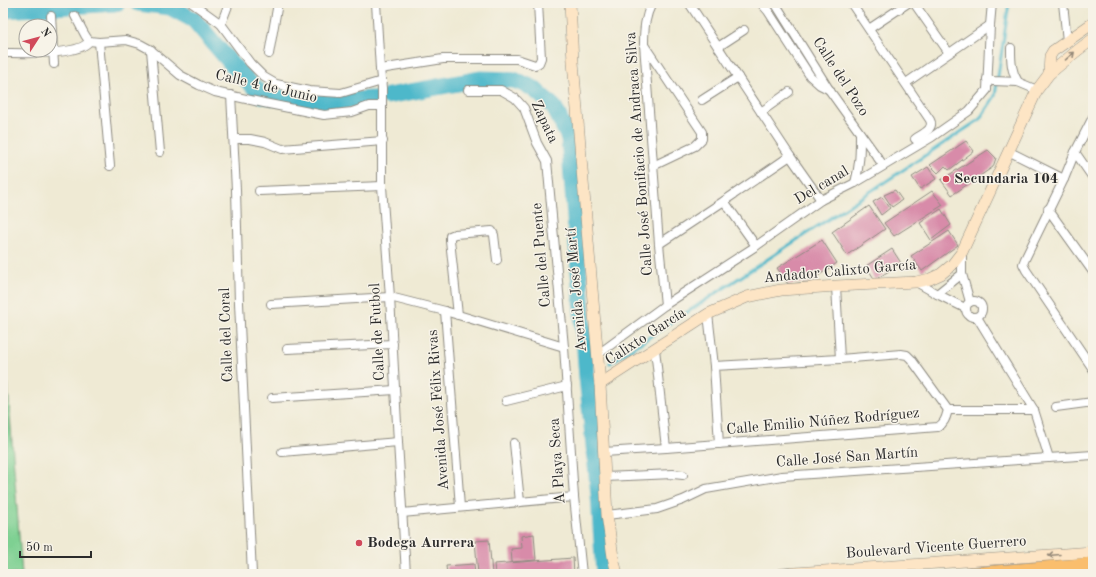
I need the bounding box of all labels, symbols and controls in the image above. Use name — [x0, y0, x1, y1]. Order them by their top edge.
north arrow — [18, 18, 58, 58]
text: N — [38, 26, 52, 40]
street label: Calle José Bonifacio de Andraca Silva — [624, 31, 656, 277]
street label: Calle del Pozo — [809, 35, 871, 119]
one-way arrow — [1065, 52, 1075, 61]
street label: Calle 4 de Junio — [214, 68, 318, 106]
street label: Zapata — [528, 98, 561, 146]
street label: Del canal — [792, 164, 852, 208]
place label: Secundaria 104 — [954, 172, 1059, 187]
marker: Secundaria 104 — [941, 174, 951, 184]
street label: Calle del Puente — [530, 202, 554, 308]
street label: Avenida José Martí — [564, 226, 590, 353]
street label: Andador Calixto García — [763, 258, 917, 286]
street label: Calle de Futbol — [368, 283, 388, 381]
street label: Calle del Coral — [218, 287, 236, 383]
street label: Calixto García — [603, 305, 689, 369]
street label: Avenida José Félix Rivas — [426, 329, 452, 491]
street label: Calle Emilio Núñez Rodríguez — [726, 406, 920, 438]
street label: A Playa Seca — [547, 417, 568, 505]
street label: Calle José San Martín — [775, 446, 919, 470]
scale bar — [20, 533, 91, 559]
street label: Boulevard Vicente Guerrero — [845, 534, 1027, 562]
place label: Bodega Aurrera — [367, 536, 475, 551]
marker: Bodega Aurrera — [354, 538, 364, 548]
text: 50 m — [26, 541, 53, 554]
one-way arrow — [1048, 551, 1061, 558]

